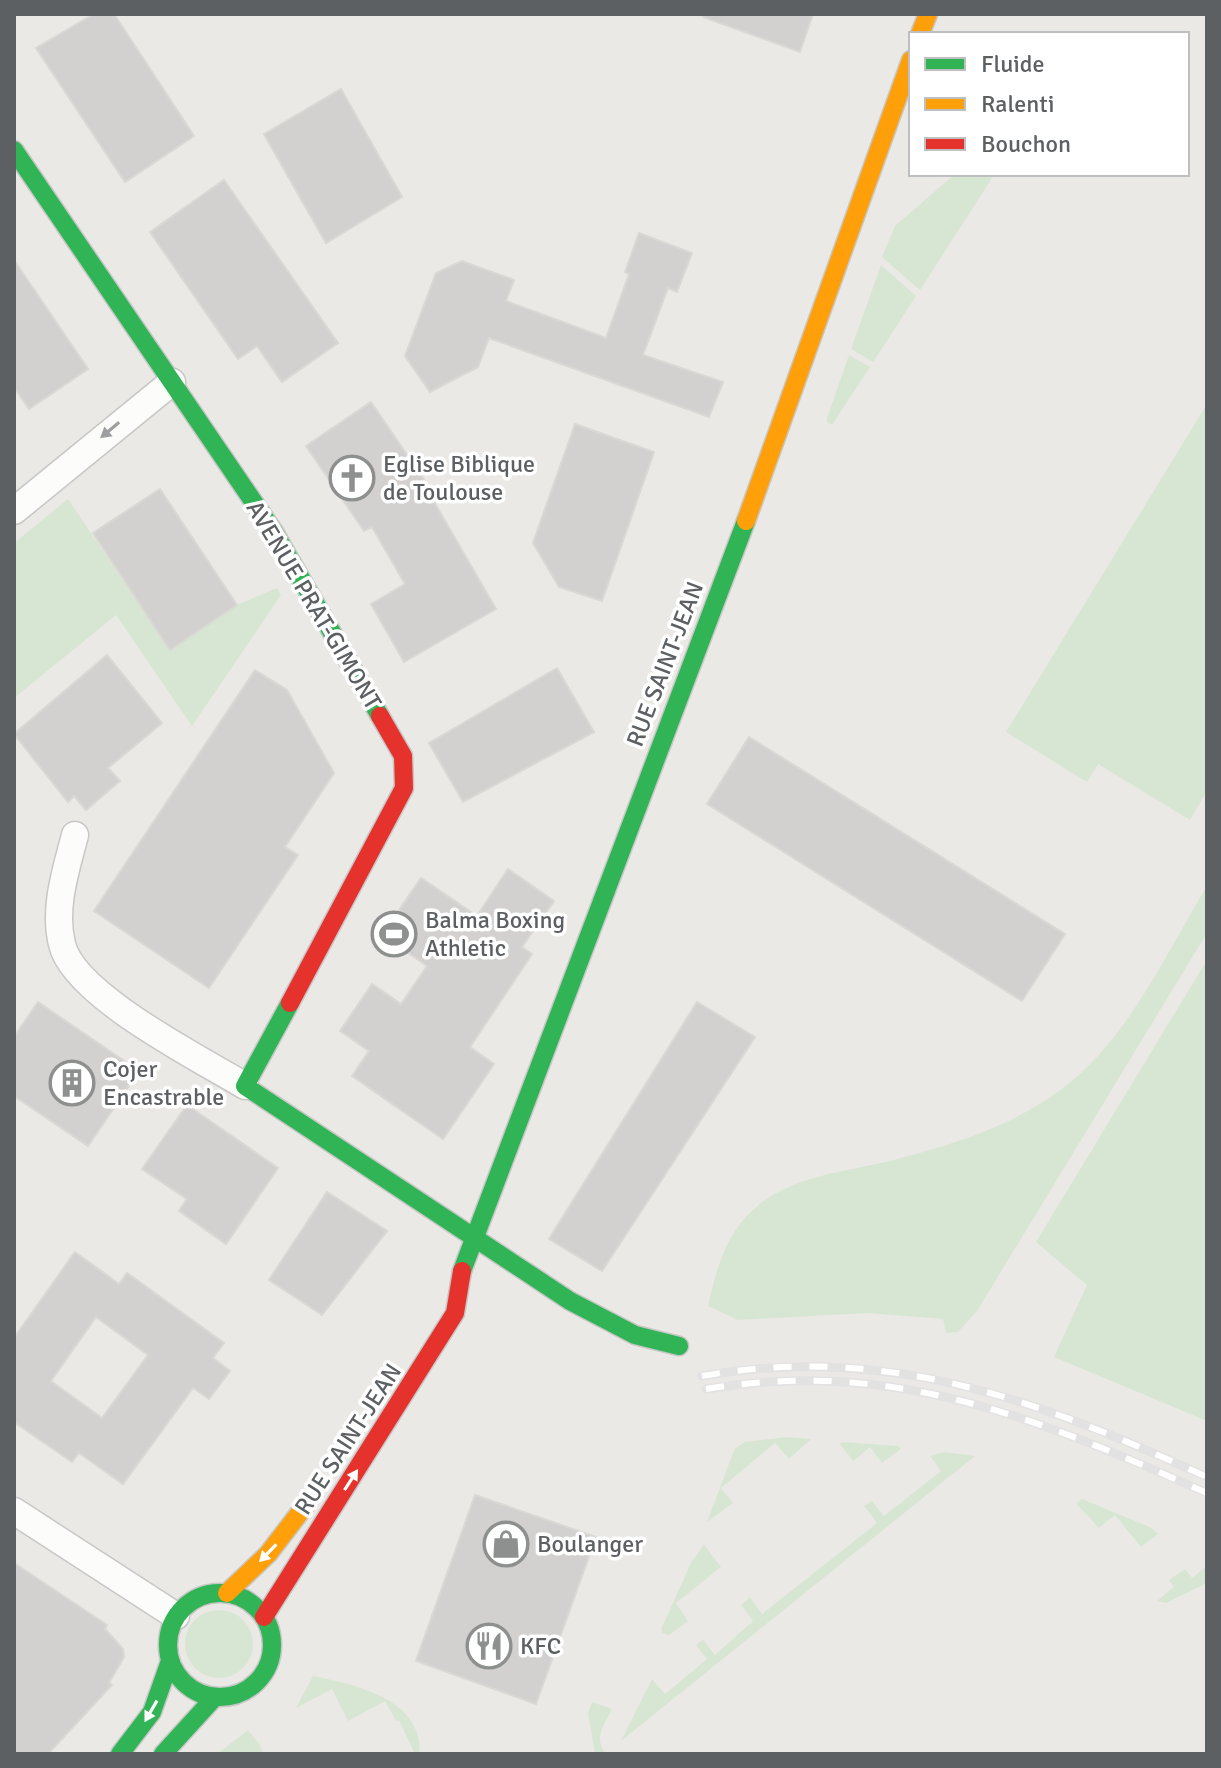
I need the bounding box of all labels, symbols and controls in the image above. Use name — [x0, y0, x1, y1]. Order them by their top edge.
legend — [909, 32, 1189, 176]
text: Fluide — [981, 49, 1045, 79]
text: Ralenti — [981, 89, 1054, 119]
text: Bouchon — [981, 129, 1071, 159]
one-way arrow — [101, 421, 121, 438]
place label: Eglise Biblique de Toulouse — [383, 449, 535, 507]
church icon: Eglise Biblique de Toulouse — [328, 454, 376, 502]
street label: AVENUE PRAT-GIMONT — [240, 495, 388, 715]
street label: RUE SAINT-JEAN — [620, 577, 710, 751]
place label: Balma Boxing Athletic — [425, 905, 565, 963]
sports icon: Balma Boxing Athletic — [370, 910, 418, 958]
place label: Cojer Encastrable — [103, 1054, 224, 1112]
building icon: Cojer Encastrable — [48, 1059, 96, 1107]
street label: RUE SAINT-JEAN — [288, 1358, 408, 1520]
one-way arrow — [343, 1469, 357, 1491]
shop icon: Boulanger — [482, 1520, 530, 1568]
place label: Boulanger — [537, 1529, 643, 1559]
one-way arrow — [259, 1543, 278, 1562]
restaurant icon: KFC — [465, 1622, 513, 1670]
place label: KFC — [520, 1631, 561, 1661]
one-way arrow — [144, 1700, 158, 1722]

